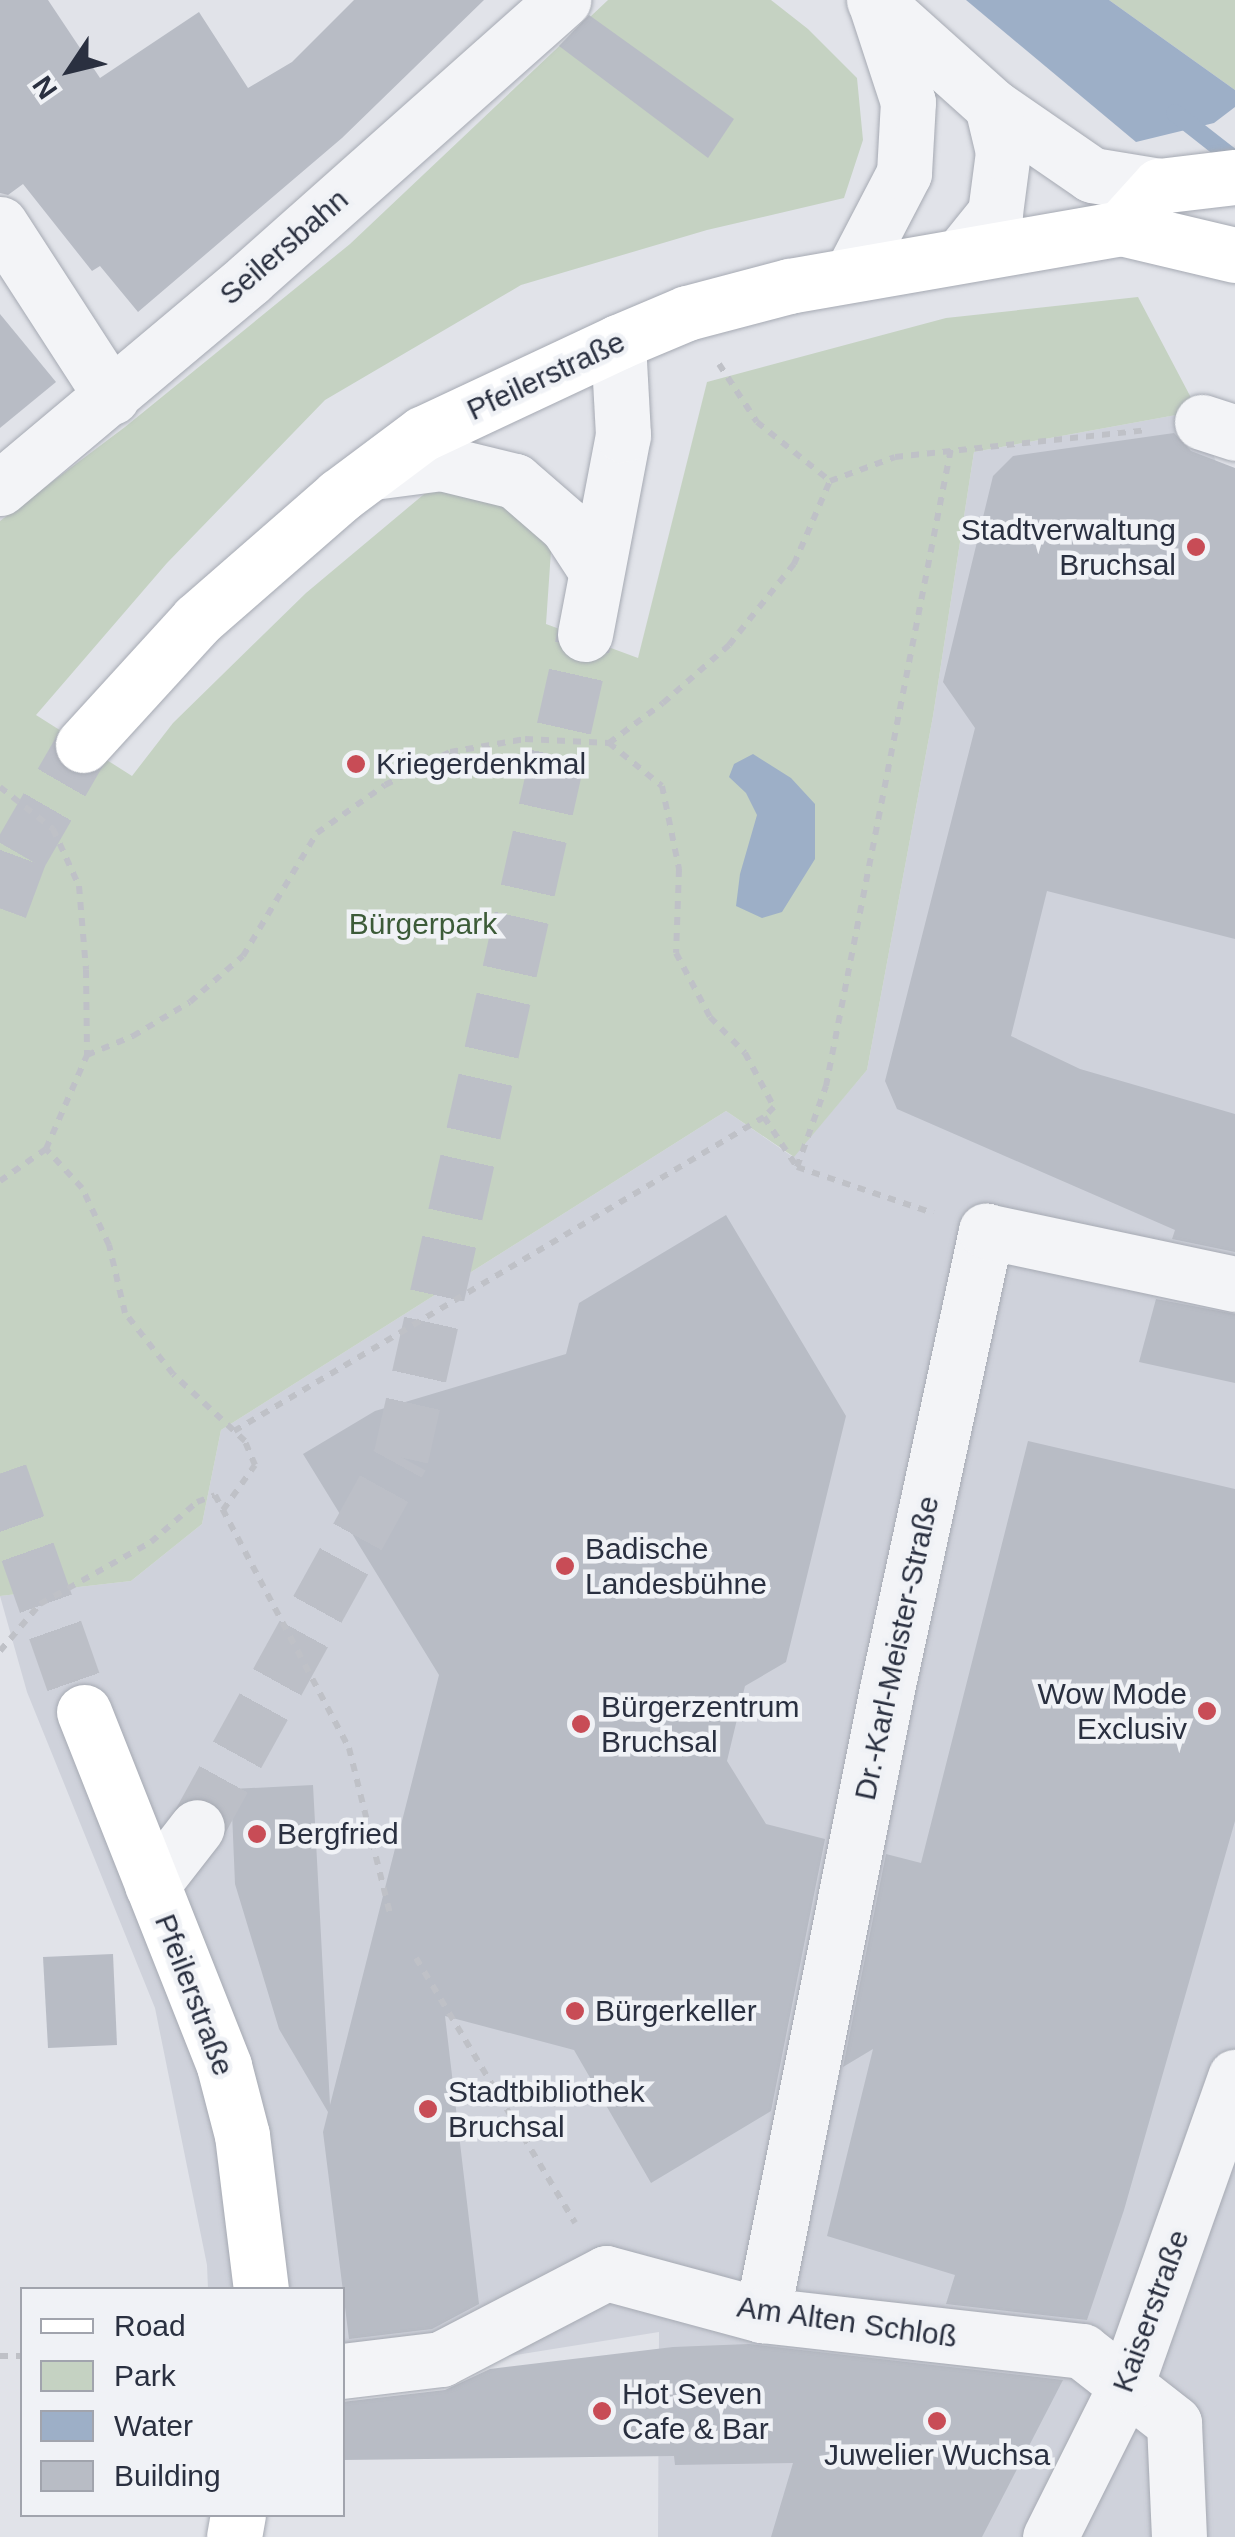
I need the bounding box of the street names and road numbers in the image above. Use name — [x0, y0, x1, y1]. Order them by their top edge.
street label: Seilersbahn — [212, 181, 356, 313]
street label: Pfeilerstraße — [461, 324, 631, 428]
street label: Dr.-Karl-Meister-Straße — [847, 1493, 947, 1803]
street label: Pfeilerstraße — [147, 1909, 241, 2081]
street label: Kaiserstraße — [1105, 2225, 1197, 2397]
street label: Am Alten Schloß — [734, 2289, 960, 2355]

